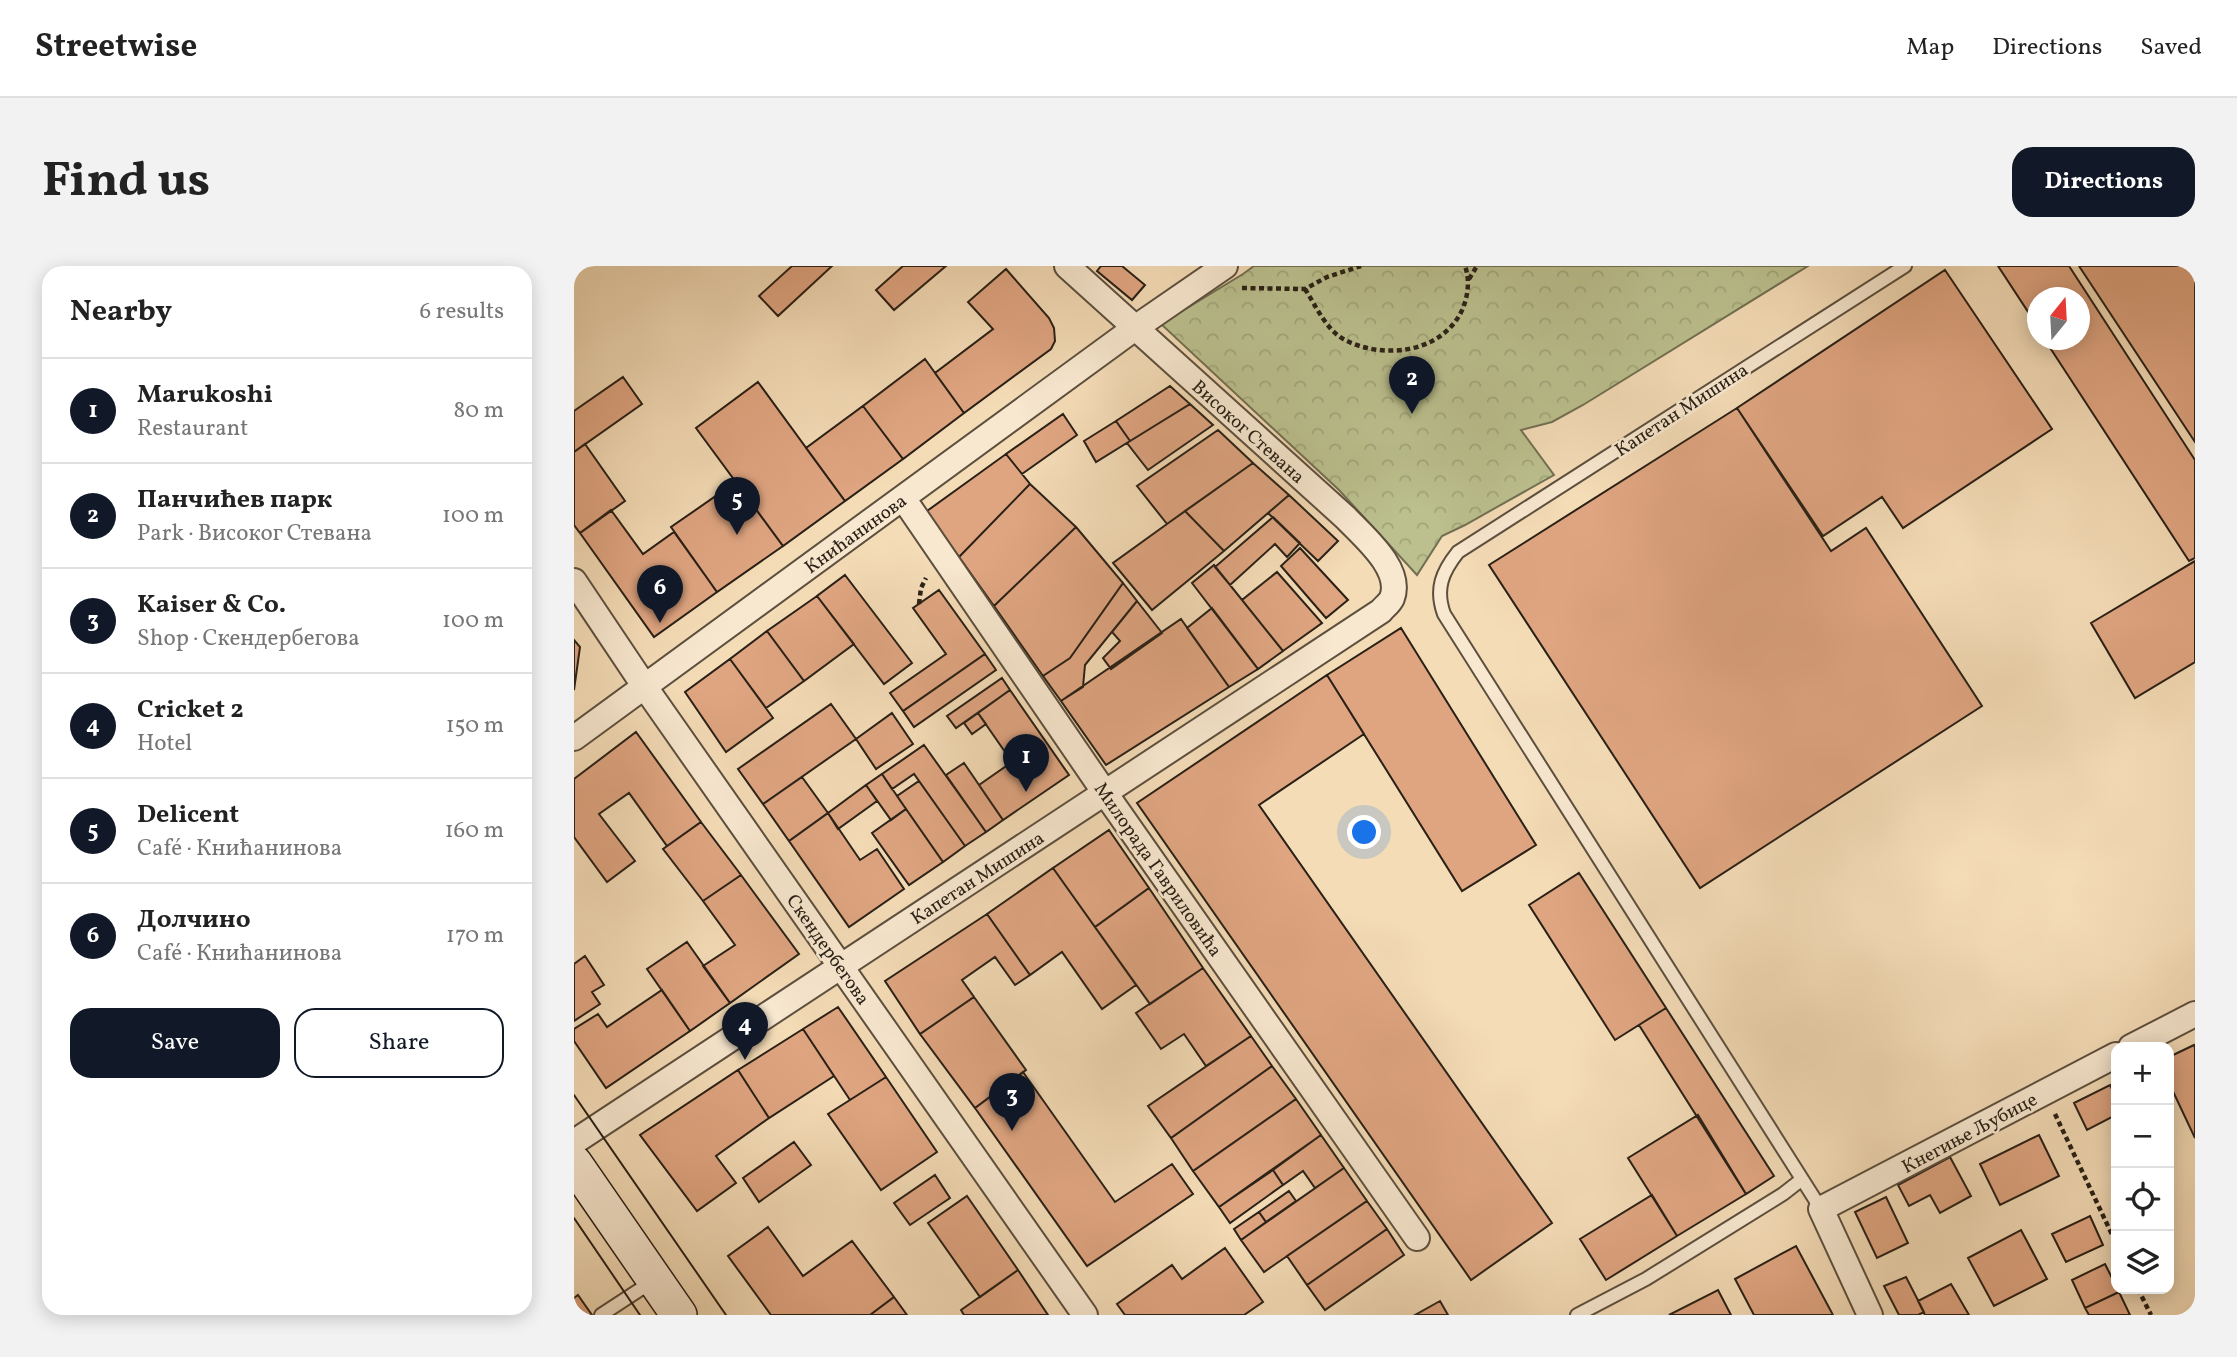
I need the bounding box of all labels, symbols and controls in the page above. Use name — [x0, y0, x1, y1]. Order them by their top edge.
text: Streetwise — [35, 25, 197, 71]
text: Map — [1906, 31, 1954, 65]
text: Directions — [1992, 31, 2102, 65]
text: Saved — [2140, 31, 2202, 65]
button: Directions — [2012, 147, 2195, 217]
text: Find us — [42, 148, 210, 217]
north arrow — [2027, 287, 2090, 350]
text: Nearby — [70, 291, 172, 333]
text: 6 results — [420, 296, 504, 328]
pin: 2 — [1389, 356, 1435, 414]
street label: Капетан Мишина — [1610, 358, 1754, 464]
street label: Високог Стевана — [1185, 375, 1310, 490]
text: Marukoshi — [137, 377, 273, 413]
text: 1 — [88, 395, 98, 427]
text: 80 m — [454, 395, 504, 427]
text: Restaurant — [137, 413, 248, 445]
pin: 5 — [714, 477, 760, 535]
text: Панчићев парк — [137, 482, 332, 518]
street label: Книћанинова — [800, 489, 913, 581]
text: 2 — [87, 500, 99, 532]
text: 100 m — [442, 500, 504, 532]
text: Park · Високог Стевана — [137, 518, 372, 550]
pin: 6 — [637, 565, 683, 623]
text: Kaiser & Co. — [137, 587, 286, 623]
text: 3 — [87, 605, 99, 637]
text: 100 m — [442, 605, 504, 637]
text: Shop · Скендербегова — [137, 623, 360, 655]
text: Cricket 2 — [137, 692, 244, 728]
text: 4 — [86, 710, 100, 742]
text: 150 m — [446, 710, 504, 742]
text: Hotel — [137, 728, 192, 760]
pin: 1 — [1003, 734, 1049, 792]
street label: Милорада Гавриловића — [1087, 778, 1228, 963]
text: Delicent — [137, 797, 239, 833]
text: 5 — [87, 815, 99, 847]
text: 160 m — [445, 815, 504, 847]
your location — [1347, 815, 1381, 849]
street label: Капетан Мишина — [906, 826, 1050, 932]
text: Café · Книћанинова — [137, 833, 342, 865]
street label: Скендербегова — [779, 890, 875, 1011]
text: Долчино — [137, 902, 251, 938]
text: 6 — [87, 920, 99, 952]
text: 170 m — [446, 920, 504, 952]
text: Café · Книћанинова — [137, 938, 342, 970]
pin: 4 — [722, 1002, 768, 1060]
button: Save — [70, 1008, 280, 1078]
button: Share — [294, 1008, 504, 1078]
map controls — [2111, 1042, 2174, 1294]
button: + — [2111, 1042, 2174, 1105]
pin: 3 — [989, 1073, 1035, 1131]
street label: Кнегиње Љубице — [1898, 1087, 2042, 1180]
button: − — [2111, 1105, 2174, 1168]
button: locate — [2111, 1168, 2174, 1231]
button: layers — [2111, 1231, 2174, 1294]

